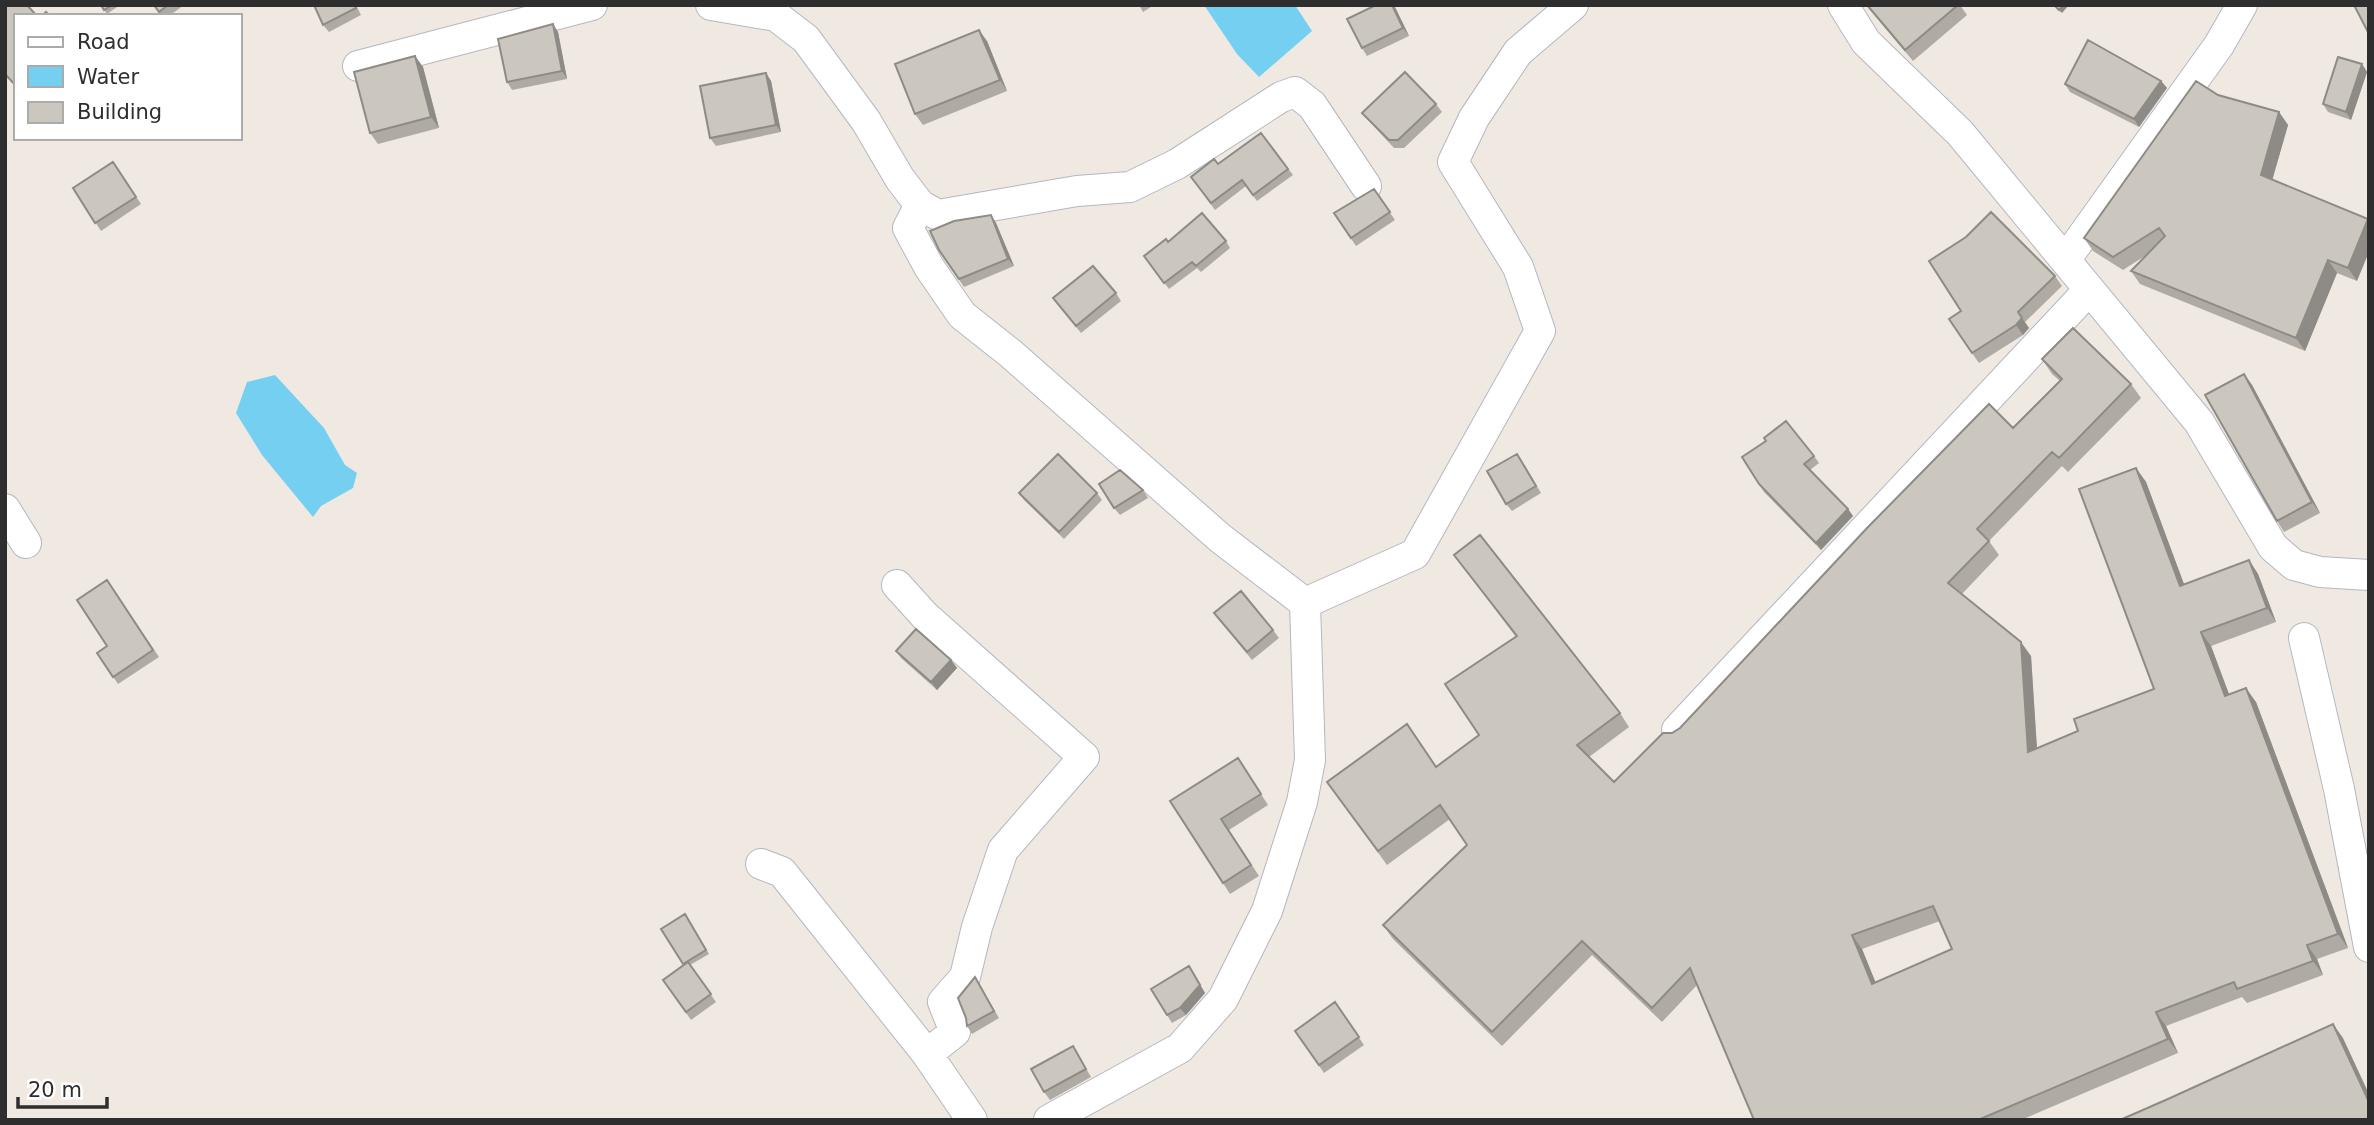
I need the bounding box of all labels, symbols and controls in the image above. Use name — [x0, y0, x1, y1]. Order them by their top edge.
legend — [14, 14, 242, 140]
text: Road — [77, 30, 130, 54]
text: Water — [77, 65, 139, 89]
text: Building — [77, 100, 162, 124]
scale bar — [18, 1066, 107, 1110]
text: 20 m — [28, 1078, 82, 1102]

